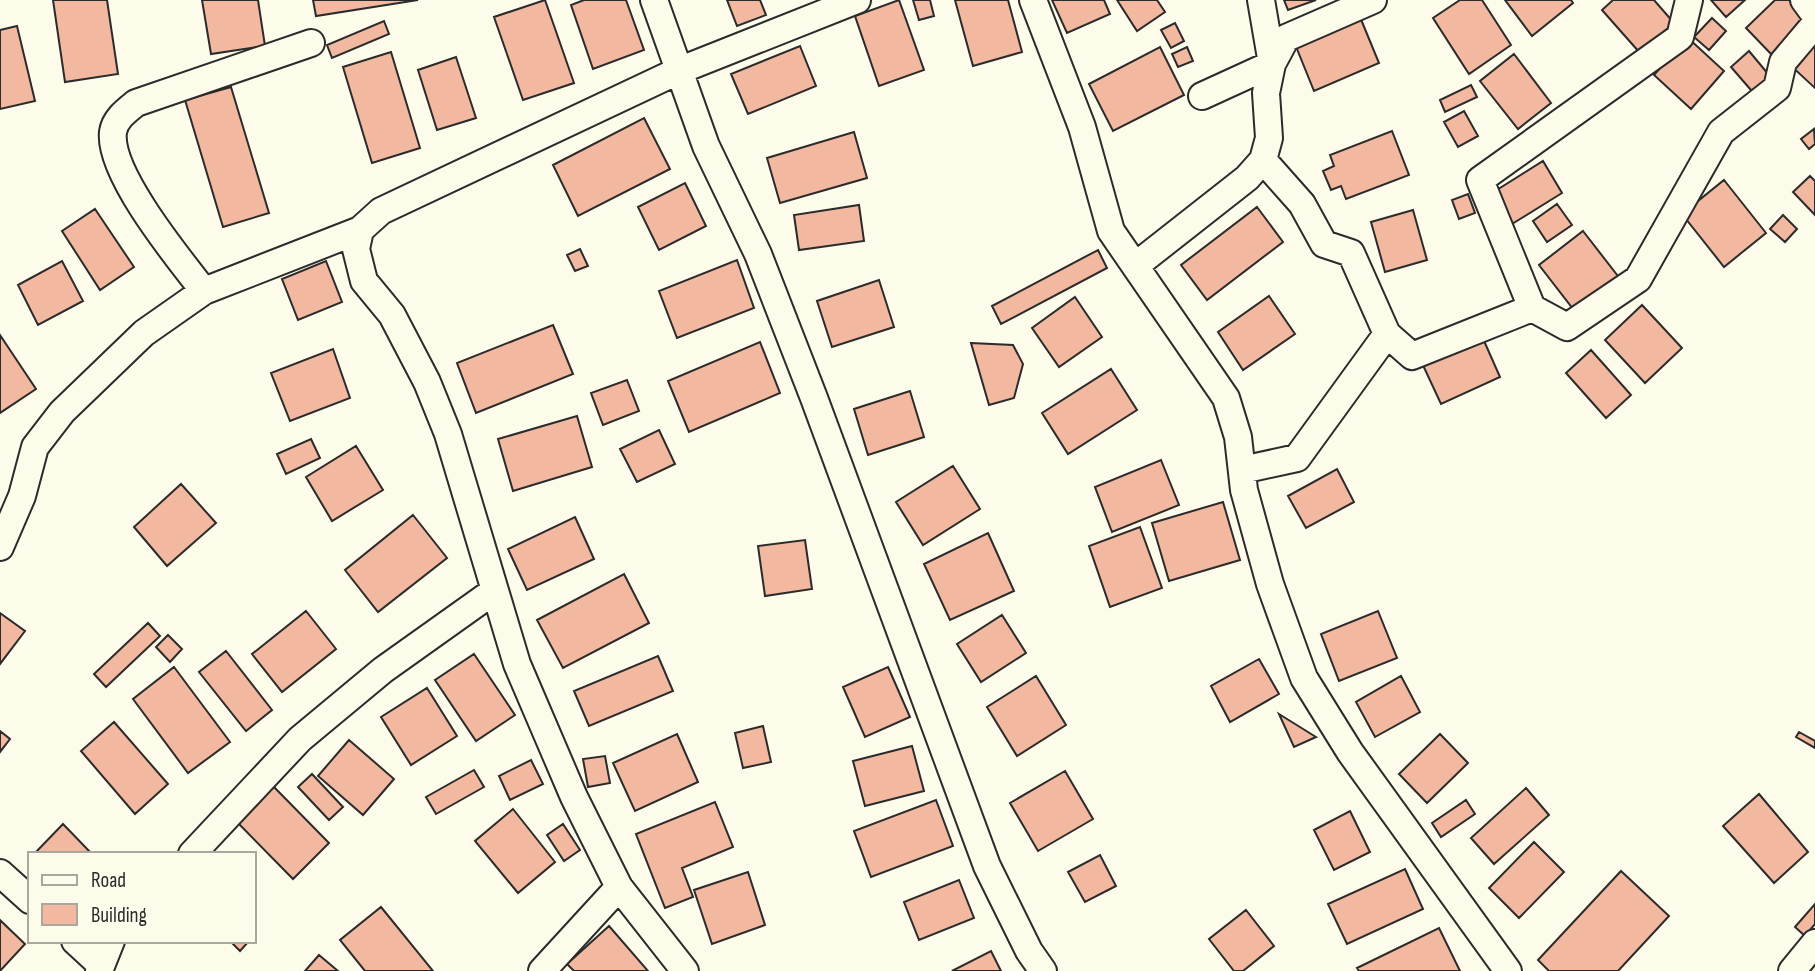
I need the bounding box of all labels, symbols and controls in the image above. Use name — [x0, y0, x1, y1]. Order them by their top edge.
legend — [28, 852, 256, 943]
text: Road — [91, 868, 126, 893]
text: Building — [91, 903, 147, 928]

